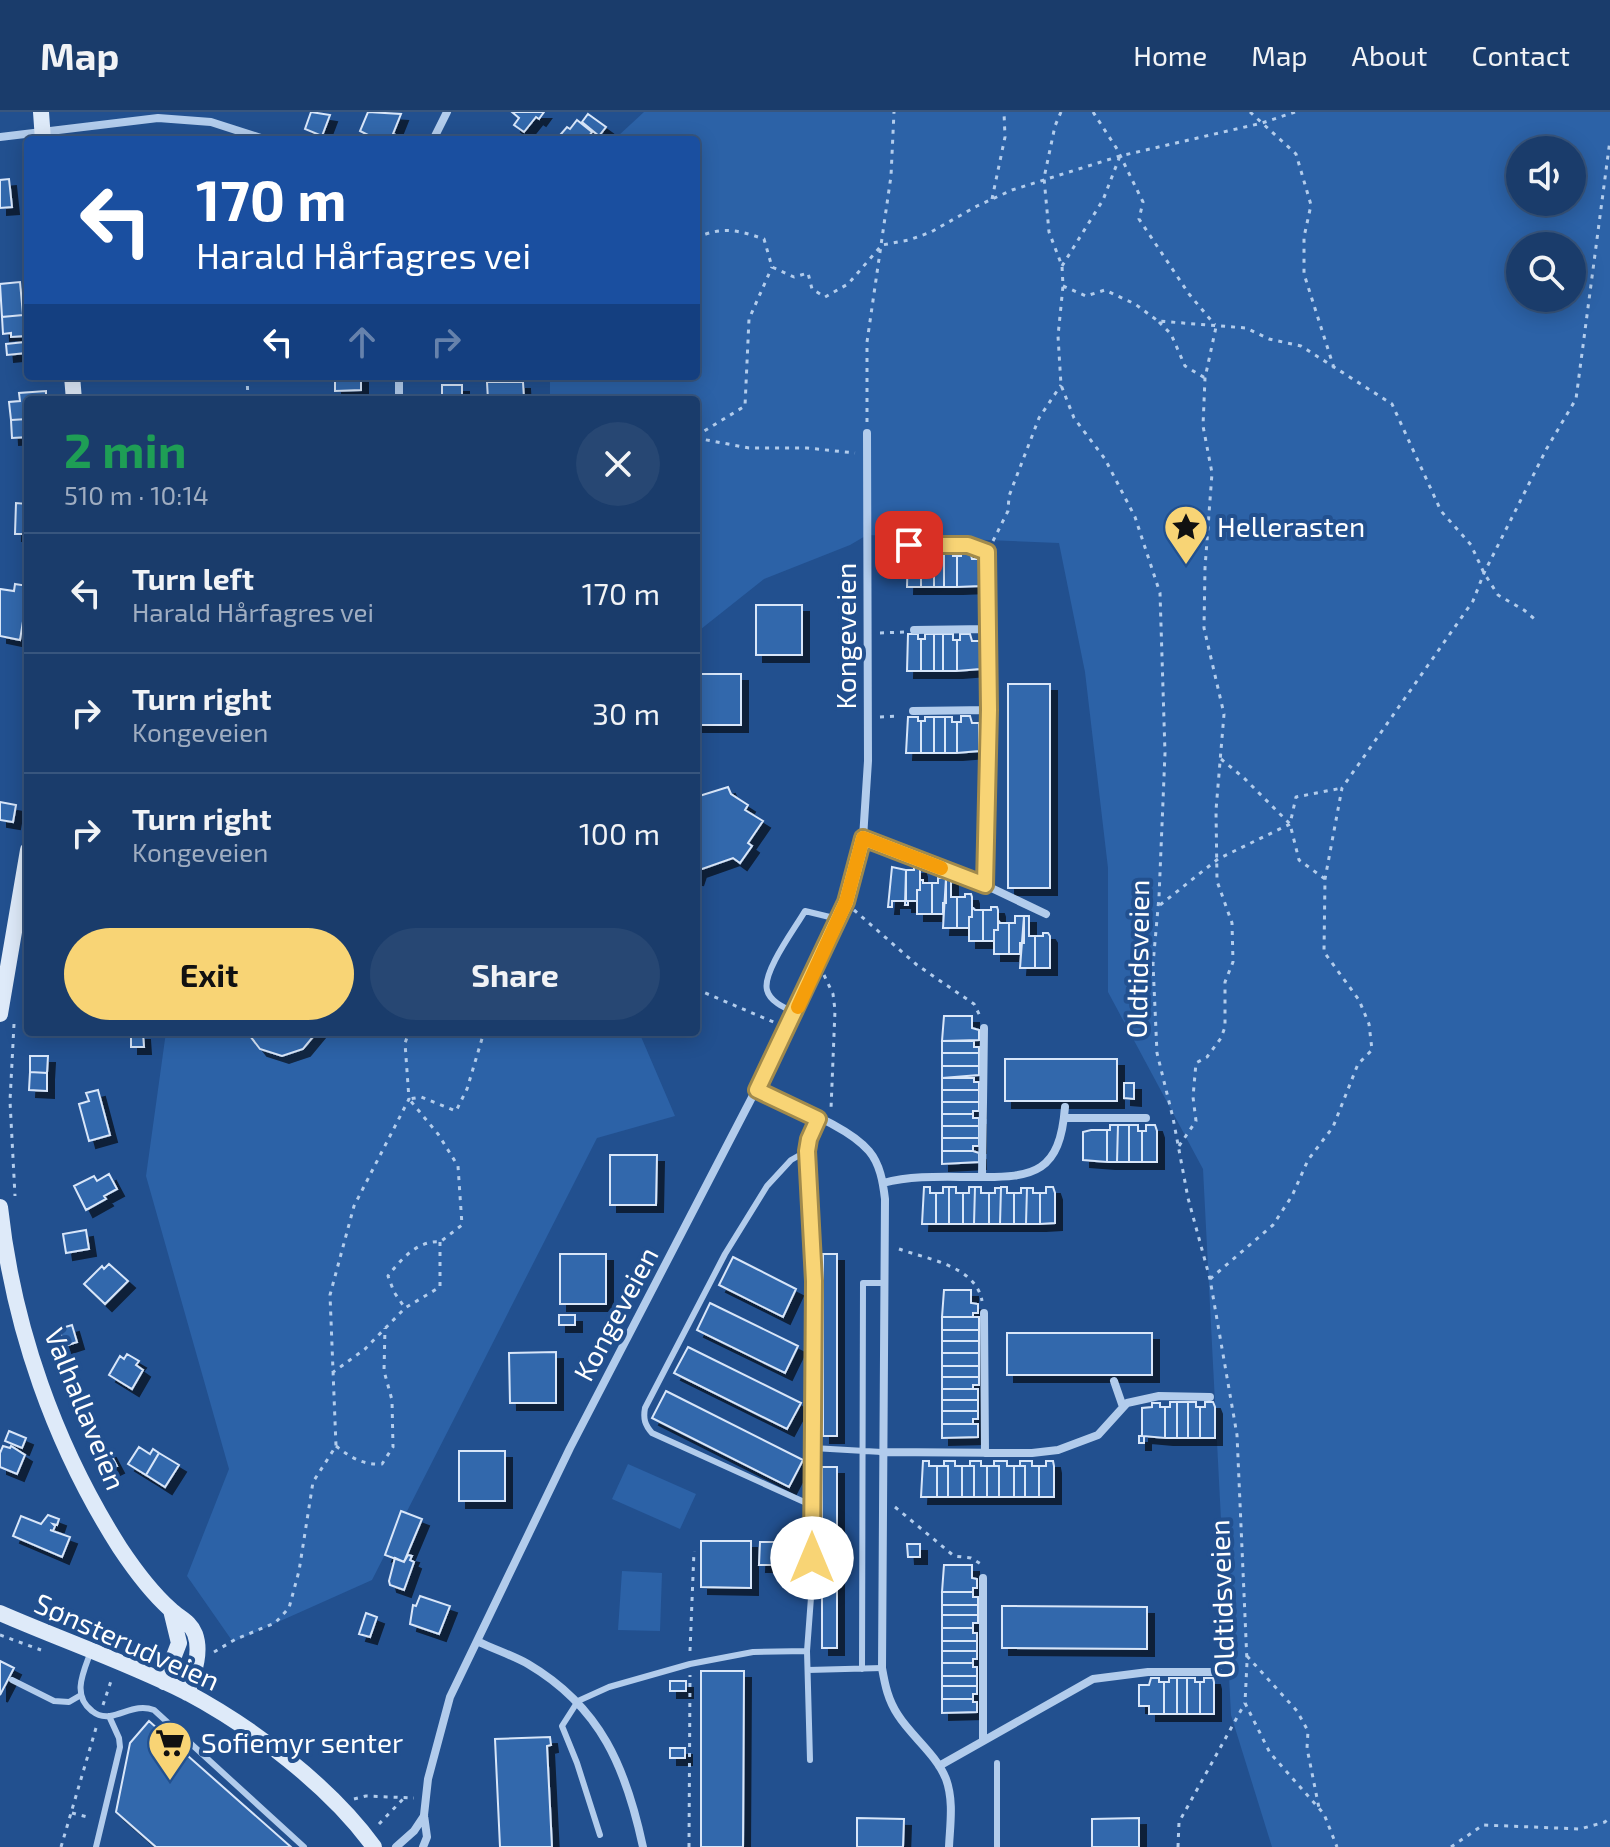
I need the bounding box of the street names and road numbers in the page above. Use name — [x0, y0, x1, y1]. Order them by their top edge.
street label: Kongeveien — [828, 563, 862, 709]
street label: Oldtidsveien — [1119, 879, 1155, 1039]
street label: Kongeveien — [566, 1241, 665, 1386]
street label: Valhallaveien — [38, 1323, 134, 1495]
street label: Oldtidsveien — [1201, 1519, 1241, 1679]
street label: Sønsterudveien — [30, 1585, 225, 1697]

